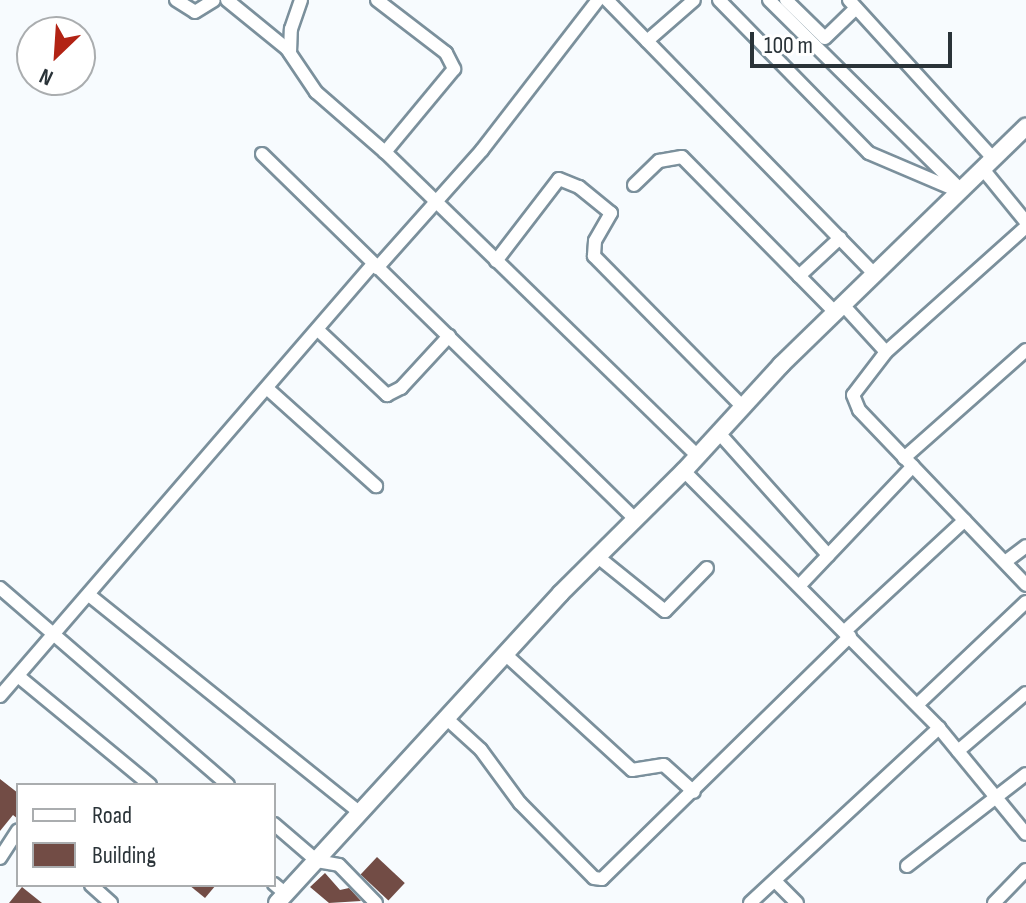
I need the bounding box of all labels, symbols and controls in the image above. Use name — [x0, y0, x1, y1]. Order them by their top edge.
north arrow — [16, 16, 96, 96]
scale bar — [754, 16, 956, 66]
text: 100 m — [764, 31, 813, 60]
text: N — [35, 62, 58, 91]
legend — [16, 783, 276, 887]
text: Road — [92, 801, 132, 830]
text: Building — [92, 841, 156, 870]

